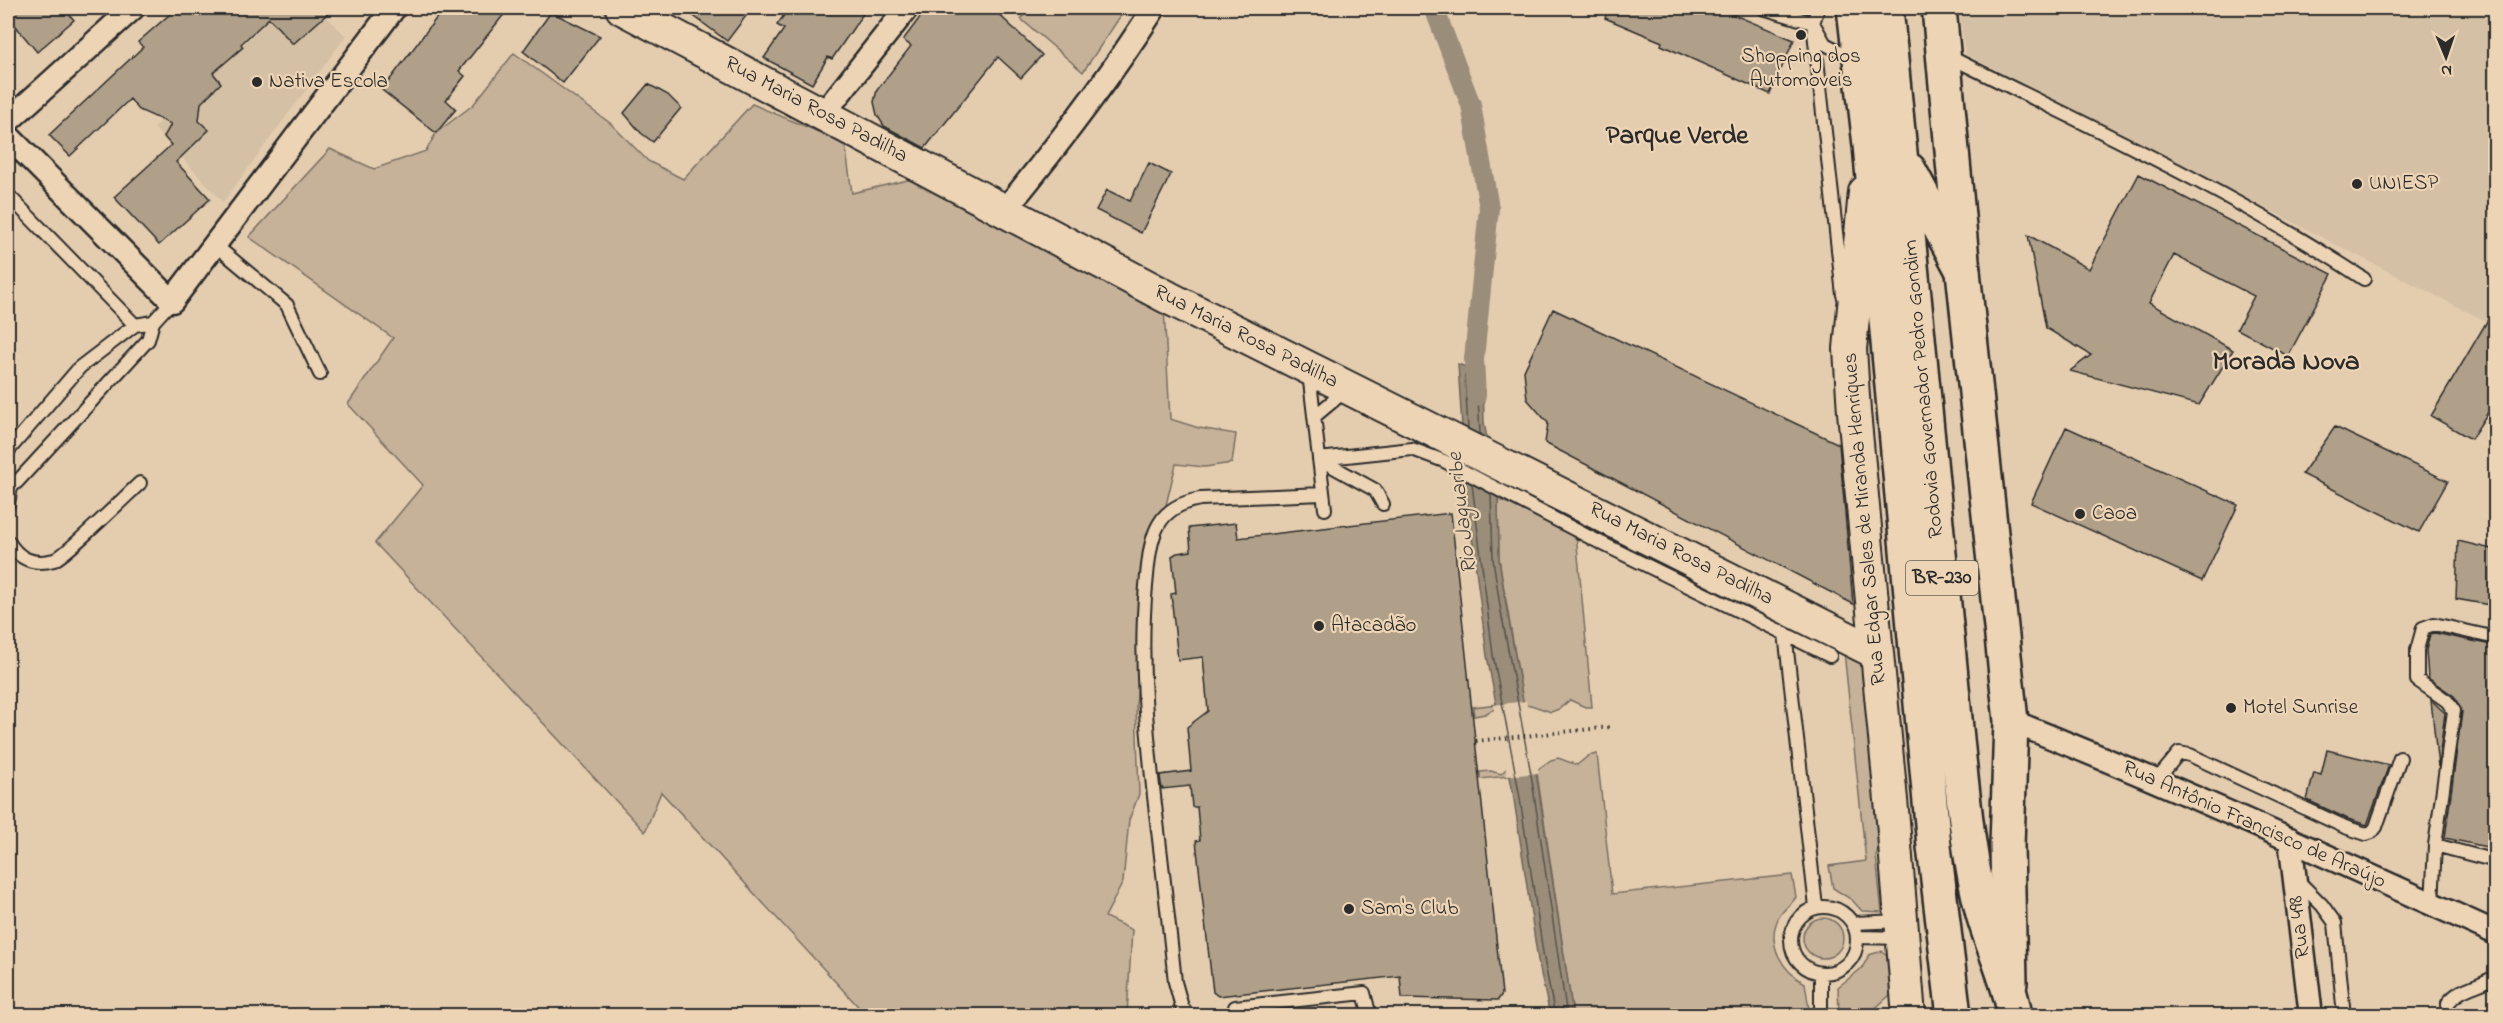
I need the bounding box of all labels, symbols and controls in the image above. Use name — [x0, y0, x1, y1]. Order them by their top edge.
north arrow — [2416, 27, 2476, 87]
marker: Shopping dos Automoveis — [1794, 28, 1808, 42]
place label: Shopping dos Automoveis — [1741, 42, 1861, 96]
street label: Rua Maria Rosa Padilha — [719, 49, 913, 171]
text: N — [2440, 58, 2452, 82]
place label: Nativa Escola — [269, 67, 388, 97]
marker: Nativa Escola — [250, 75, 264, 89]
district label: Parque Verde — [1606, 117, 1749, 156]
place label: UNIESP — [2369, 169, 2439, 199]
marker: UNIESP — [2350, 177, 2364, 191]
street label: Rodovia Governador Pedro Gondim — [1896, 238, 1952, 540]
street label: Rua Maria Rosa Padilha — [1148, 277, 1344, 397]
district label: Morada Nova — [2212, 343, 2360, 382]
street label: Rua Edgar Sales de Miranda Henriques — [1836, 351, 1896, 686]
water label: Rio Jaguaribe — [1440, 449, 1486, 576]
street label: Rua Maria Rosa Padilha — [1583, 494, 1779, 614]
place label: Caoa — [2092, 499, 2137, 529]
marker: Caoa — [2073, 507, 2087, 521]
road number: BR-230 — [1906, 561, 1978, 595]
place label: Atacadão — [1331, 611, 1416, 641]
marker: Atacadão — [1312, 619, 1326, 633]
place label: Motel Sunrise — [2243, 693, 2359, 723]
marker: Motel Sunrise — [2224, 701, 2238, 715]
street label: Rua Antônio Francisco de Araújo — [2118, 753, 2391, 897]
place label: Sam's Club — [1361, 894, 1458, 924]
street label: Rua 498 — [2281, 894, 2319, 960]
marker: Sam's Club — [1342, 902, 1356, 916]

